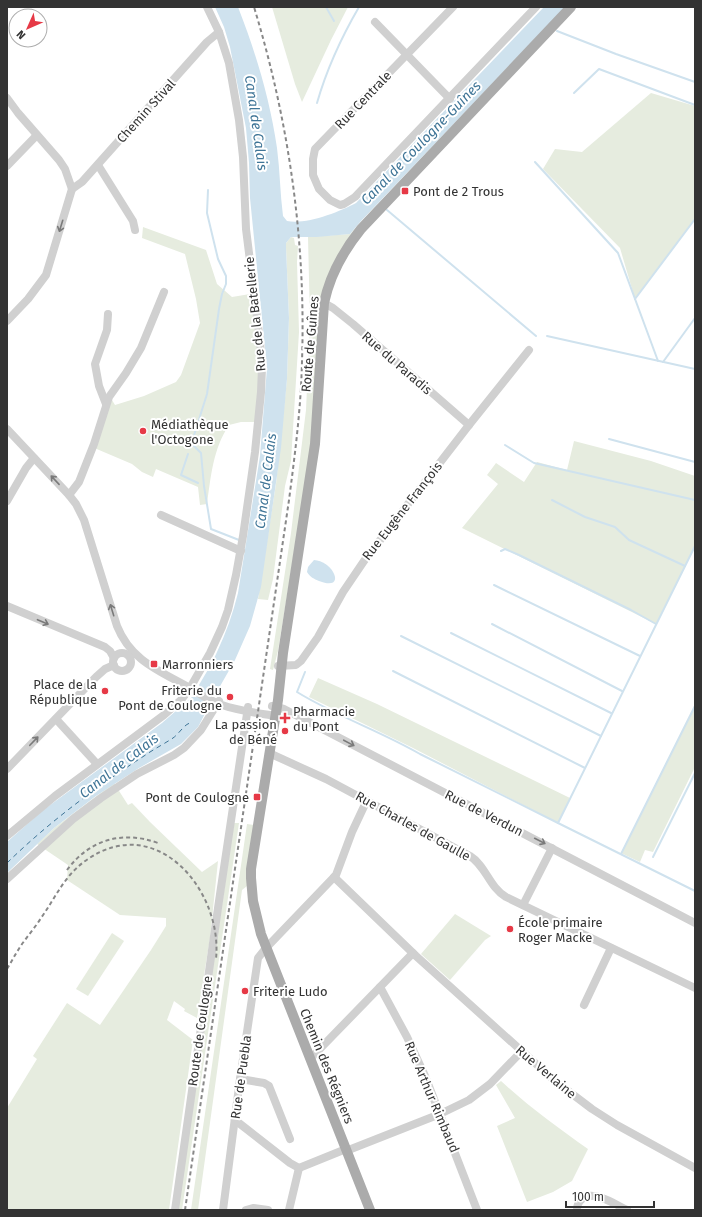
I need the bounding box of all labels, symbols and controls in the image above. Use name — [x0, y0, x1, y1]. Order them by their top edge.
north arrow — [8, 8, 48, 48]
text: N — [14, 28, 28, 42]
street label: Rue Centrale — [332, 68, 394, 132]
water label: Canal de Calais — [241, 74, 271, 172]
street label: Chemin Stival — [114, 76, 179, 146]
water label: Canal de Coulogne-Guînes — [357, 77, 485, 208]
place label: Pont de 2 Trous — [413, 184, 504, 199]
marker: Pont de 2 Trous — [400, 186, 410, 196]
one-way arrow — [57, 220, 64, 233]
street label: Rue de la Batellerie — [242, 256, 268, 372]
street label: Route de Guînes — [298, 295, 322, 393]
street label: Rue du Paradis — [359, 329, 435, 397]
place label: Médiathèque l'Octogone — [151, 417, 229, 447]
marker: Médiathèque l'Octogone — [138, 426, 148, 436]
water label: Canal de Calais — [252, 432, 280, 530]
street label: Rue Eugène François — [359, 459, 445, 563]
one-way arrow — [50, 475, 60, 485]
one-way arrow — [108, 604, 115, 617]
one-way arrow — [36, 619, 48, 626]
place label: Marronniers — [162, 657, 233, 672]
marker: Marronniers — [149, 659, 159, 669]
place label: Place de la République — [29, 677, 97, 707]
place label: Friterie du Pont de Coulogne — [118, 683, 222, 713]
marker: Place de la République — [100, 686, 110, 696]
marker: Friterie du Pont de Coulogne — [225, 692, 235, 702]
place label: Pharmacie du Pont — [293, 704, 355, 734]
marker: Pharmacie du Pont — [280, 713, 290, 723]
place label: La passion de Béné — [215, 717, 277, 747]
marker: La passion de Béné — [280, 726, 290, 736]
water label: Canal de Calais — [76, 729, 162, 802]
one-way arrow — [29, 736, 39, 746]
one-way arrow — [343, 740, 355, 747]
street label: Rue de Verdun — [442, 787, 526, 839]
street label: Rue Charles de Gaulle — [353, 788, 473, 864]
place label: Pont de Coulogne — [145, 790, 249, 805]
marker: Pont de Coulogne — [252, 792, 262, 802]
one-way arrow — [533, 838, 545, 846]
place label: École primaire Roger Macke — [518, 915, 603, 945]
marker: École primaire Roger Macke — [505, 924, 515, 934]
street label: Route de Coulogne — [185, 975, 215, 1087]
place label: Friterie Ludo — [253, 984, 328, 999]
marker: Friterie Ludo — [240, 986, 250, 996]
street label: Chemin des Régniers — [297, 1006, 357, 1126]
street label: Rue de Puebla — [228, 1034, 254, 1120]
street label: Rue Arthur Rimbaud — [402, 1039, 462, 1155]
street label: Rue Verlaine — [513, 1042, 579, 1102]
scale bar — [566, 1183, 654, 1209]
text: 100 m — [572, 1190, 604, 1204]

